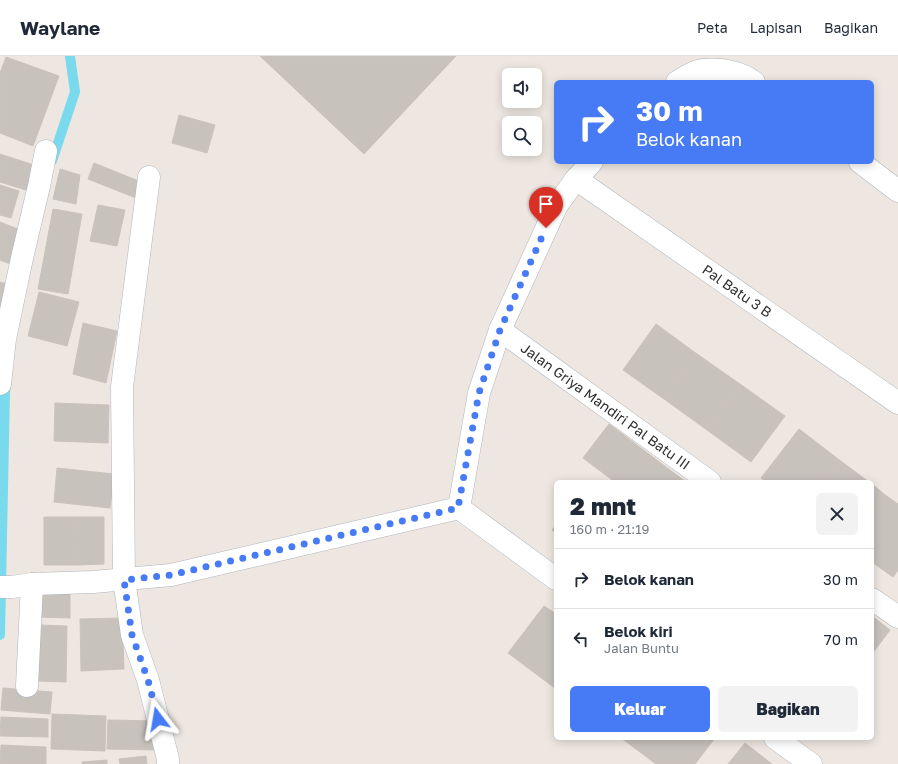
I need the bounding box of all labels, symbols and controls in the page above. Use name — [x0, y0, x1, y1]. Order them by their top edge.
text: Waylane — [20, 16, 100, 39]
text: Peta — [697, 19, 728, 36]
text: Lapisan — [750, 19, 802, 36]
text: Bagikan — [824, 19, 878, 36]
map controls — [502, 68, 542, 156]
button: sound — [502, 68, 542, 108]
text: 30 m — [636, 94, 703, 127]
icon: right — [570, 96, 622, 148]
button: search — [502, 116, 542, 156]
text: Belok kanan — [636, 128, 742, 150]
pin — [529, 187, 563, 228]
icon: arrive — [535, 193, 557, 215]
street label: Pal Batu 3 B — [699, 260, 775, 321]
street label: Jalan Griya Mandiri Pal Batu III — [518, 339, 694, 473]
text: 2 mnt — [570, 491, 636, 520]
button: close — [816, 493, 858, 535]
text: 160 m · 21:19 — [570, 521, 649, 537]
icon: right — [570, 568, 592, 590]
text: Belok kanan — [604, 570, 694, 588]
text: 30 m — [823, 570, 858, 588]
text: Belok kiri — [604, 622, 673, 640]
icon: left — [570, 628, 592, 650]
text: 70 m — [824, 630, 858, 648]
text: Jalan Buntu — [604, 640, 679, 656]
button: Keluar — [570, 686, 710, 732]
button: Bagikan — [718, 686, 858, 732]
position arrow — [137, 698, 179, 740]

